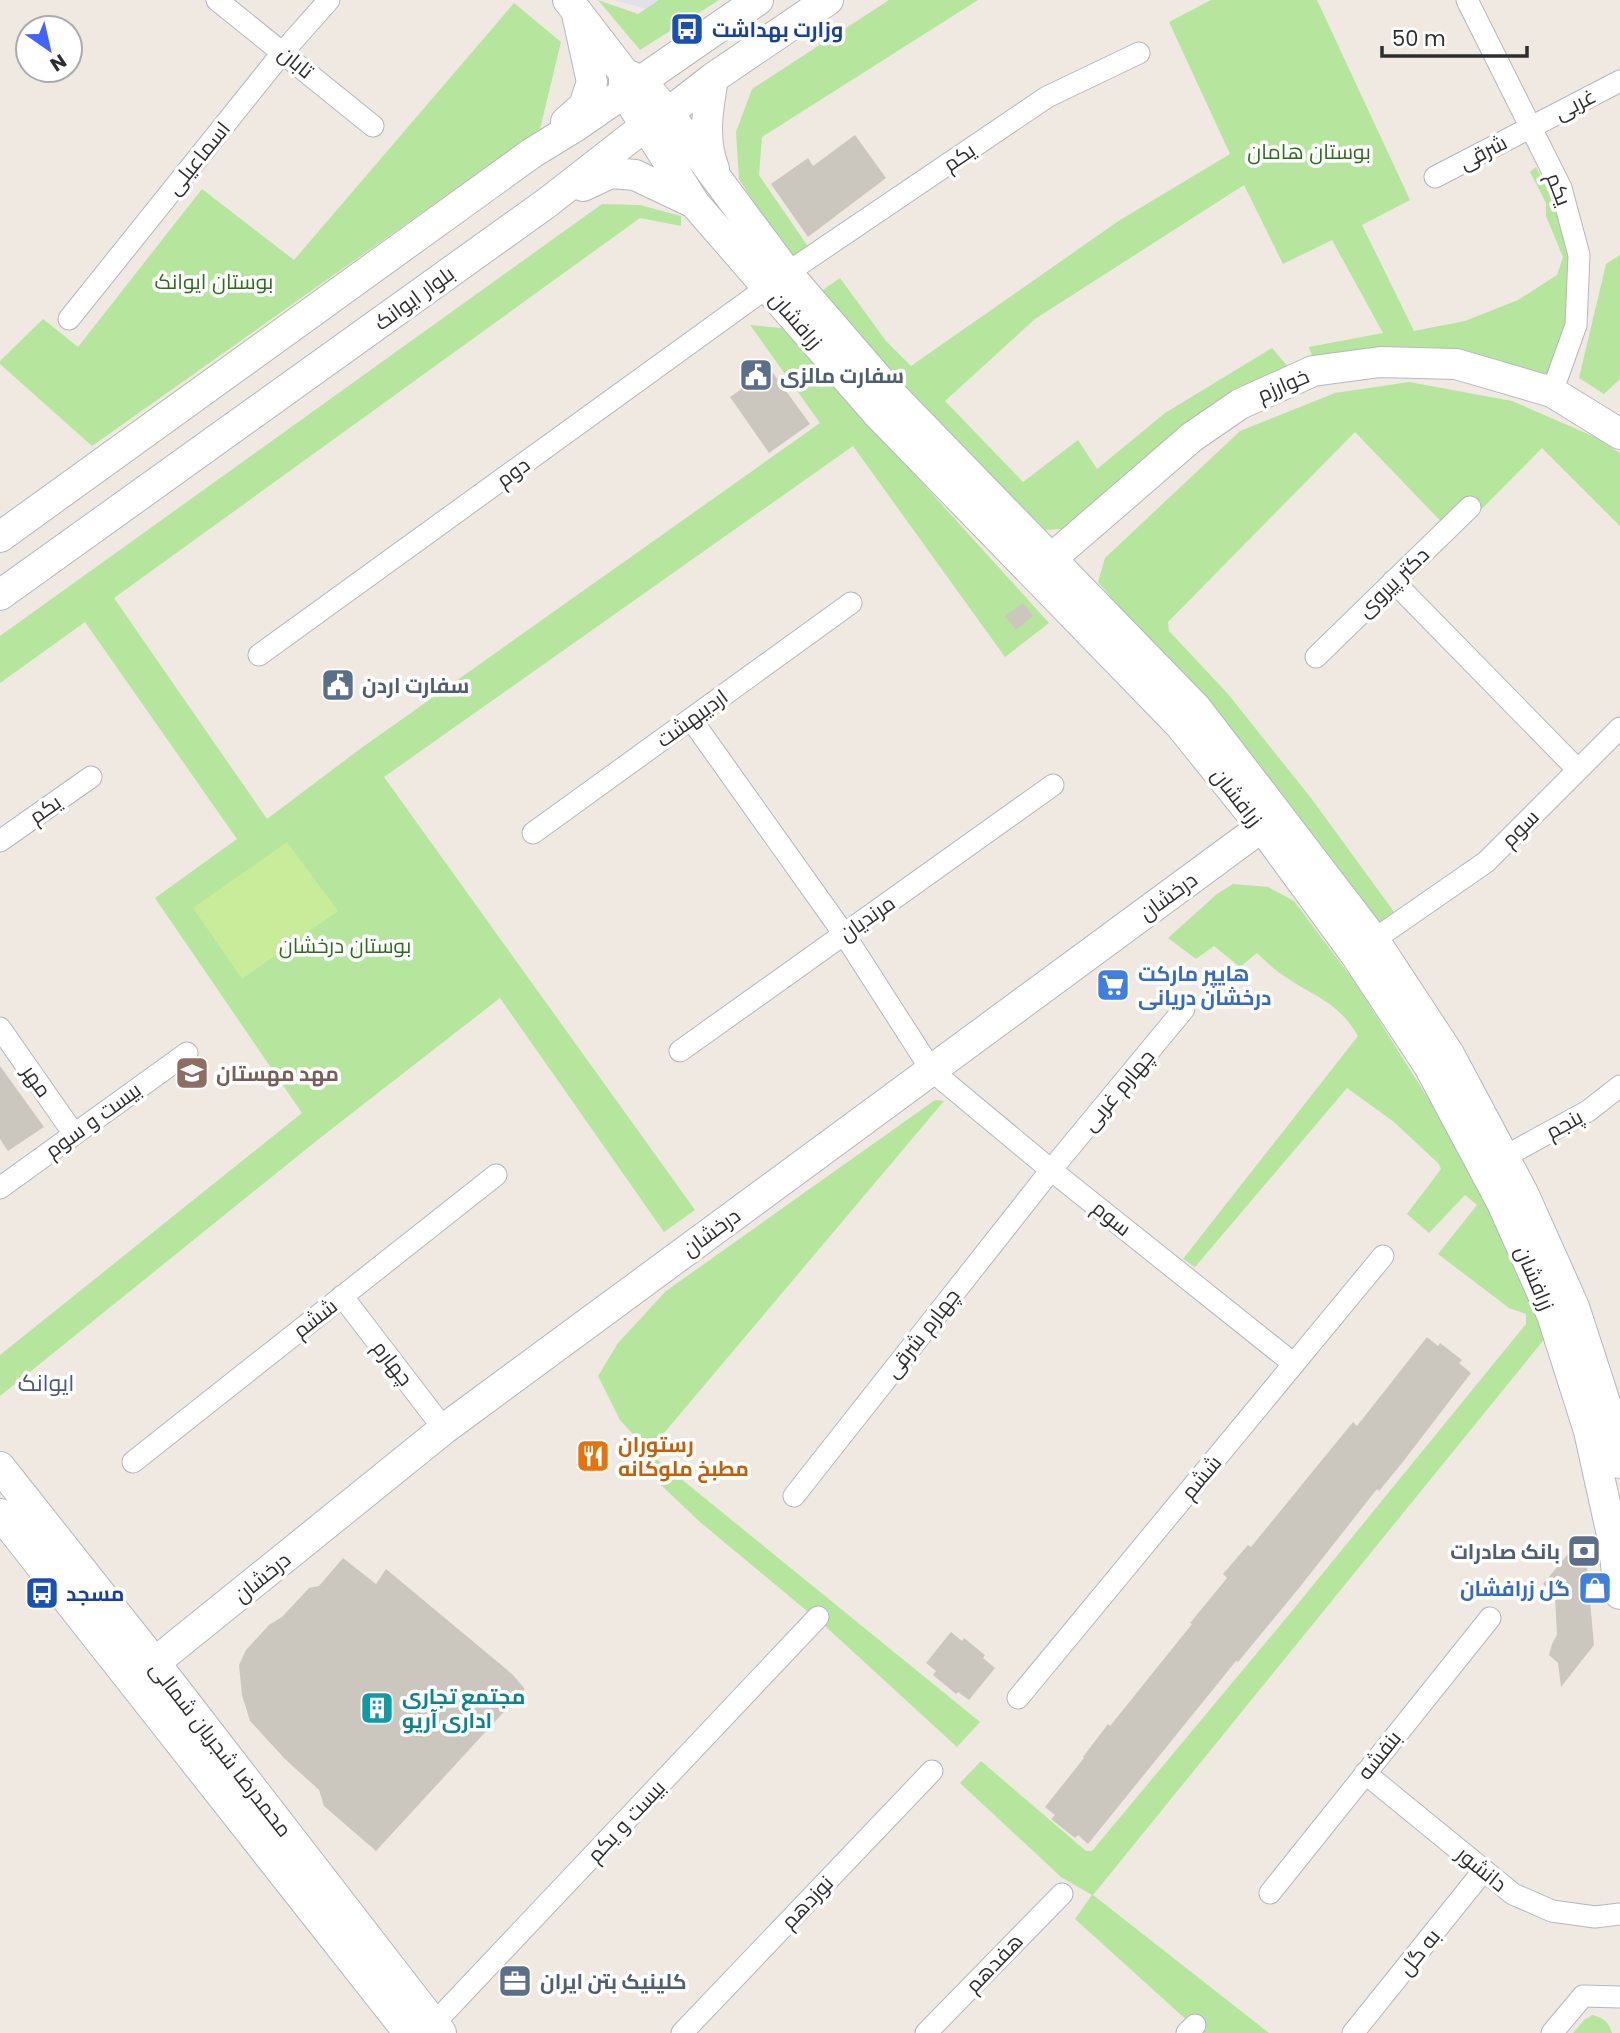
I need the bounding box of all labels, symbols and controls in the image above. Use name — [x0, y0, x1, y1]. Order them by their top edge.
bus stop icon: وزارت بهداشت — [668, 10, 706, 48]
north arrow — [14, 14, 84, 84]
scale bar — [1382, 14, 1527, 58]
place label: وزارت بهداشت — [712, 15, 843, 44]
text: 50 m — [1392, 24, 1446, 53]
street label: تابان — [272, 39, 320, 85]
text: N — [45, 47, 72, 78]
street label: غربی — [1549, 81, 1601, 127]
street label: اسماعیلی — [159, 115, 237, 201]
street label: شرقی — [1454, 128, 1512, 176]
street label: یکم — [937, 135, 981, 178]
park label: بوستان هامان — [1247, 137, 1371, 166]
street label: یکم — [1540, 168, 1579, 210]
street label: بلوار ایوانک — [368, 259, 460, 337]
park label: بوستان ایوانک — [155, 267, 273, 296]
street label: زرافشان — [763, 285, 829, 355]
public building icon: سفارت مالزی — [737, 356, 775, 394]
place label: سفارت مالزی — [780, 361, 904, 390]
street label: خوارزم — [1253, 361, 1313, 409]
street label: دوم — [490, 450, 536, 494]
street label: دکتر پیروی — [1351, 540, 1435, 624]
public building icon: سفارت اردن — [319, 666, 357, 704]
place label: سفارت اردن — [362, 671, 469, 700]
street label: اردیبهشت — [650, 682, 734, 754]
street label: زرافشان — [1205, 761, 1269, 833]
street label: یکم — [23, 787, 67, 830]
street label: سوم — [1495, 803, 1545, 853]
street label: درخشان — [1133, 865, 1203, 927]
street label: مرنديان — [833, 888, 901, 948]
park label: بوستان درخشان — [279, 931, 411, 960]
place label: هایپر مارکت درخشان دریانی — [1138, 959, 1272, 1012]
supermarket icon: هایپر مارکت درخشان دریانی — [1094, 966, 1132, 1004]
street label: چهارم غربی — [1075, 1043, 1161, 1137]
school or university icon: مهد مهستان — [173, 1054, 211, 1092]
street label: مهر — [15, 1058, 59, 1103]
place label: مهد مهستان — [216, 1059, 339, 1088]
street label: بیست و سوم — [39, 1075, 147, 1165]
street label: پنجم — [1540, 1102, 1588, 1146]
street label: سوم — [1086, 1193, 1138, 1243]
street label: درخشان — [676, 1201, 746, 1263]
street label: زرافشان — [1508, 1241, 1562, 1315]
street label: چهارم شرقی — [878, 1282, 966, 1384]
street label: ششم — [287, 1291, 343, 1345]
street label: چهارم — [366, 1334, 420, 1392]
district label: ایوانک — [18, 1367, 74, 1399]
place label: رستوران مطبخ ملوکانه — [618, 1430, 749, 1483]
restaurant icon: رستوران مطبخ ملوکانه — [574, 1437, 612, 1475]
street label: ششم — [1174, 1449, 1228, 1505]
bank icon: بانک صادرات — [1565, 1532, 1603, 1570]
place label: بانک صادرات — [1450, 1537, 1560, 1566]
street label: درخشان — [227, 1545, 297, 1609]
shop icon: گل زرافشان — [1576, 1569, 1614, 1607]
bus stop icon: مسجد — [23, 1574, 61, 1612]
place label: گل زرافشان — [1460, 1574, 1570, 1603]
place label: مسجد — [66, 1579, 124, 1608]
street label: محمدرضا شجریان شمالی — [143, 1655, 299, 1843]
place label: مجتمع تجاری اداری آريو — [402, 1682, 525, 1735]
building icon: مجتمع تجاری اداری آريو — [358, 1689, 396, 1727]
street label: بنفشه — [1350, 1724, 1408, 1786]
street label: بیست و یکم — [580, 1773, 672, 1869]
street label: دانشور — [1450, 1839, 1513, 1898]
street label: نوزدهم — [774, 1869, 840, 1935]
street label: به گل — [1391, 1923, 1447, 1981]
street label: هفدهم — [959, 1927, 1029, 1999]
office icon: کلینیک بتن ایران — [496, 1962, 534, 2000]
place label: کلینیک بتن ایران — [540, 1967, 687, 1996]

